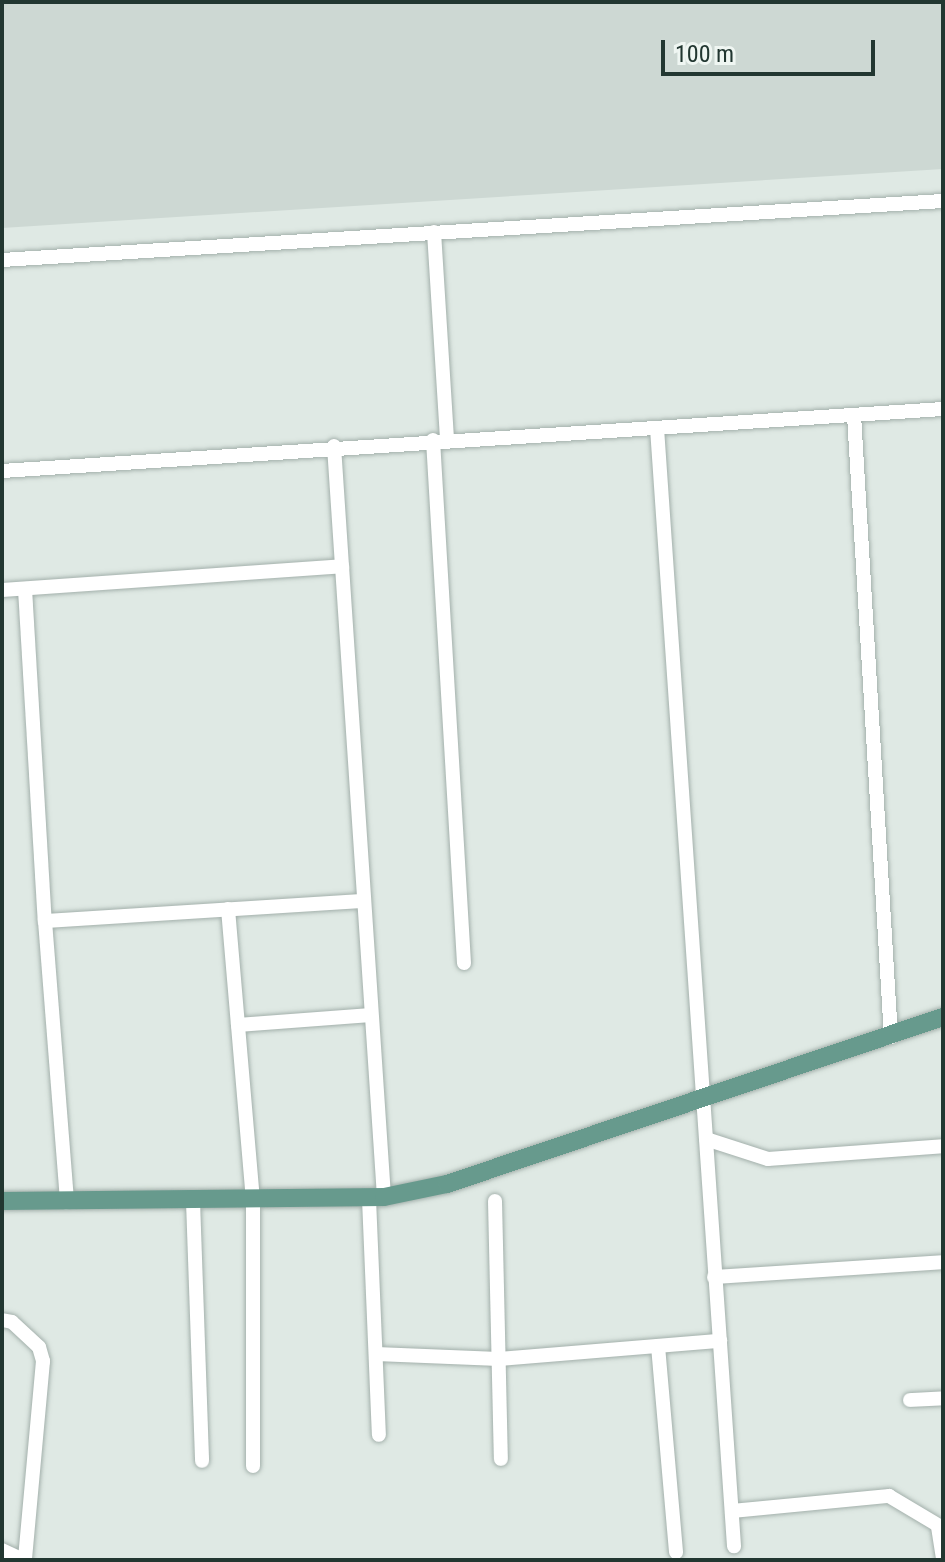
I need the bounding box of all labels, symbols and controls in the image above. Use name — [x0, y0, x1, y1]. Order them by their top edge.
scale bar — [665, 24, 879, 74]
text: 100 m — [675, 40, 734, 68]

